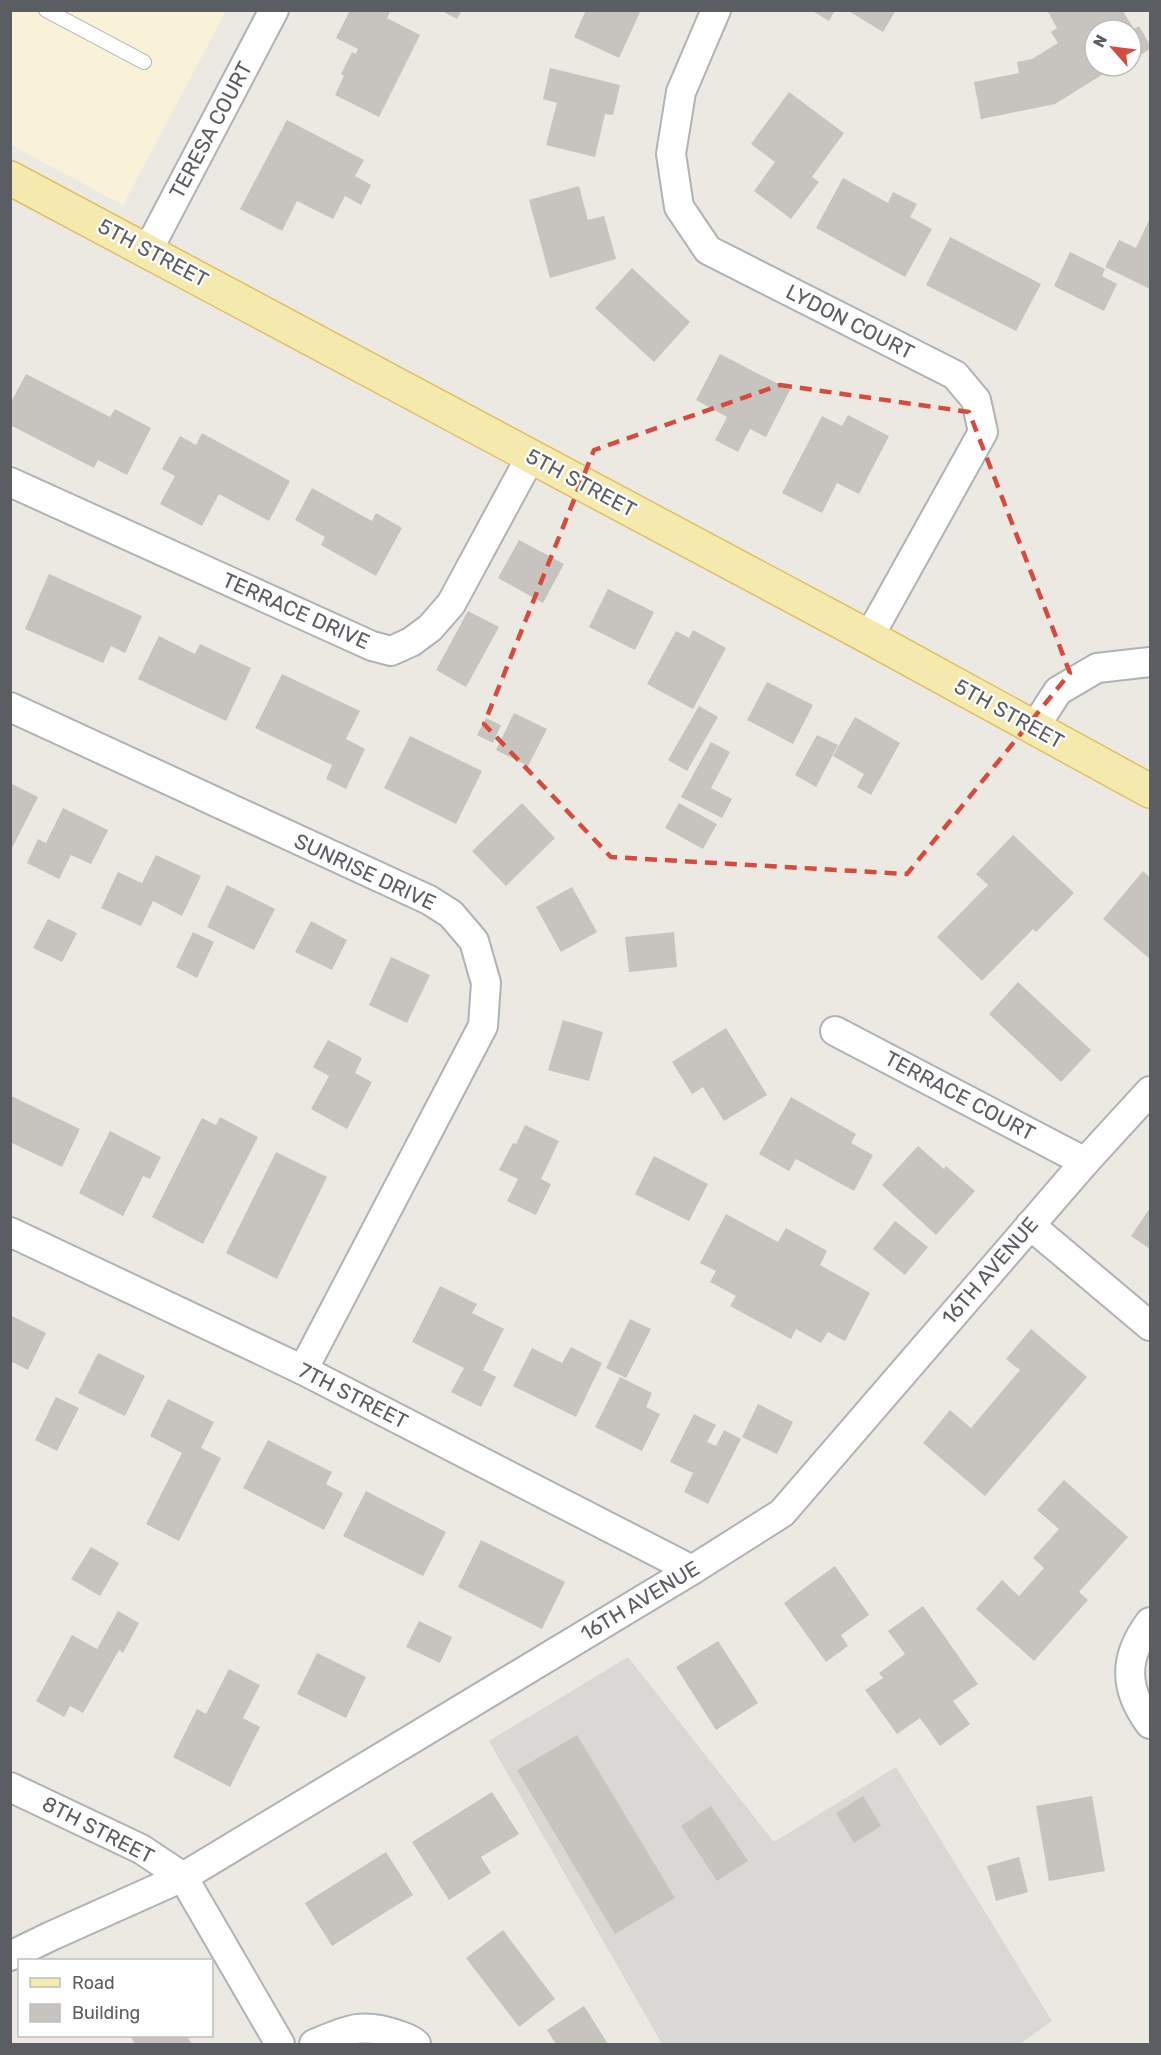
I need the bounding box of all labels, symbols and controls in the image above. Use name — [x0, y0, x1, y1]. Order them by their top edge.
north arrow — [1083, 18, 1143, 78]
text: N — [1089, 32, 1111, 51]
street label: TERESA COURT — [164, 57, 257, 203]
street label: 5TH STREET — [94, 213, 213, 292]
street label: LYDON COURT — [782, 279, 918, 365]
street label: 5TH STREET — [522, 443, 641, 522]
street label: TERRACE DRIVE — [219, 567, 374, 654]
street label: 5TH STREET — [950, 673, 1068, 754]
street label: SUNRISE DRIVE — [290, 828, 440, 915]
street label: TERRACE COURT — [881, 1045, 1040, 1146]
street label: 16TH AVENUE — [936, 1212, 1043, 1329]
street label: 7TH STREET — [294, 1357, 412, 1434]
street label: 16TH AVENUE — [576, 1555, 704, 1646]
street label: 8TH STREET — [38, 1791, 158, 1868]
legend — [18, 1959, 213, 2037]
text: Road — [72, 1972, 115, 1994]
text: Building — [72, 2002, 140, 2024]

